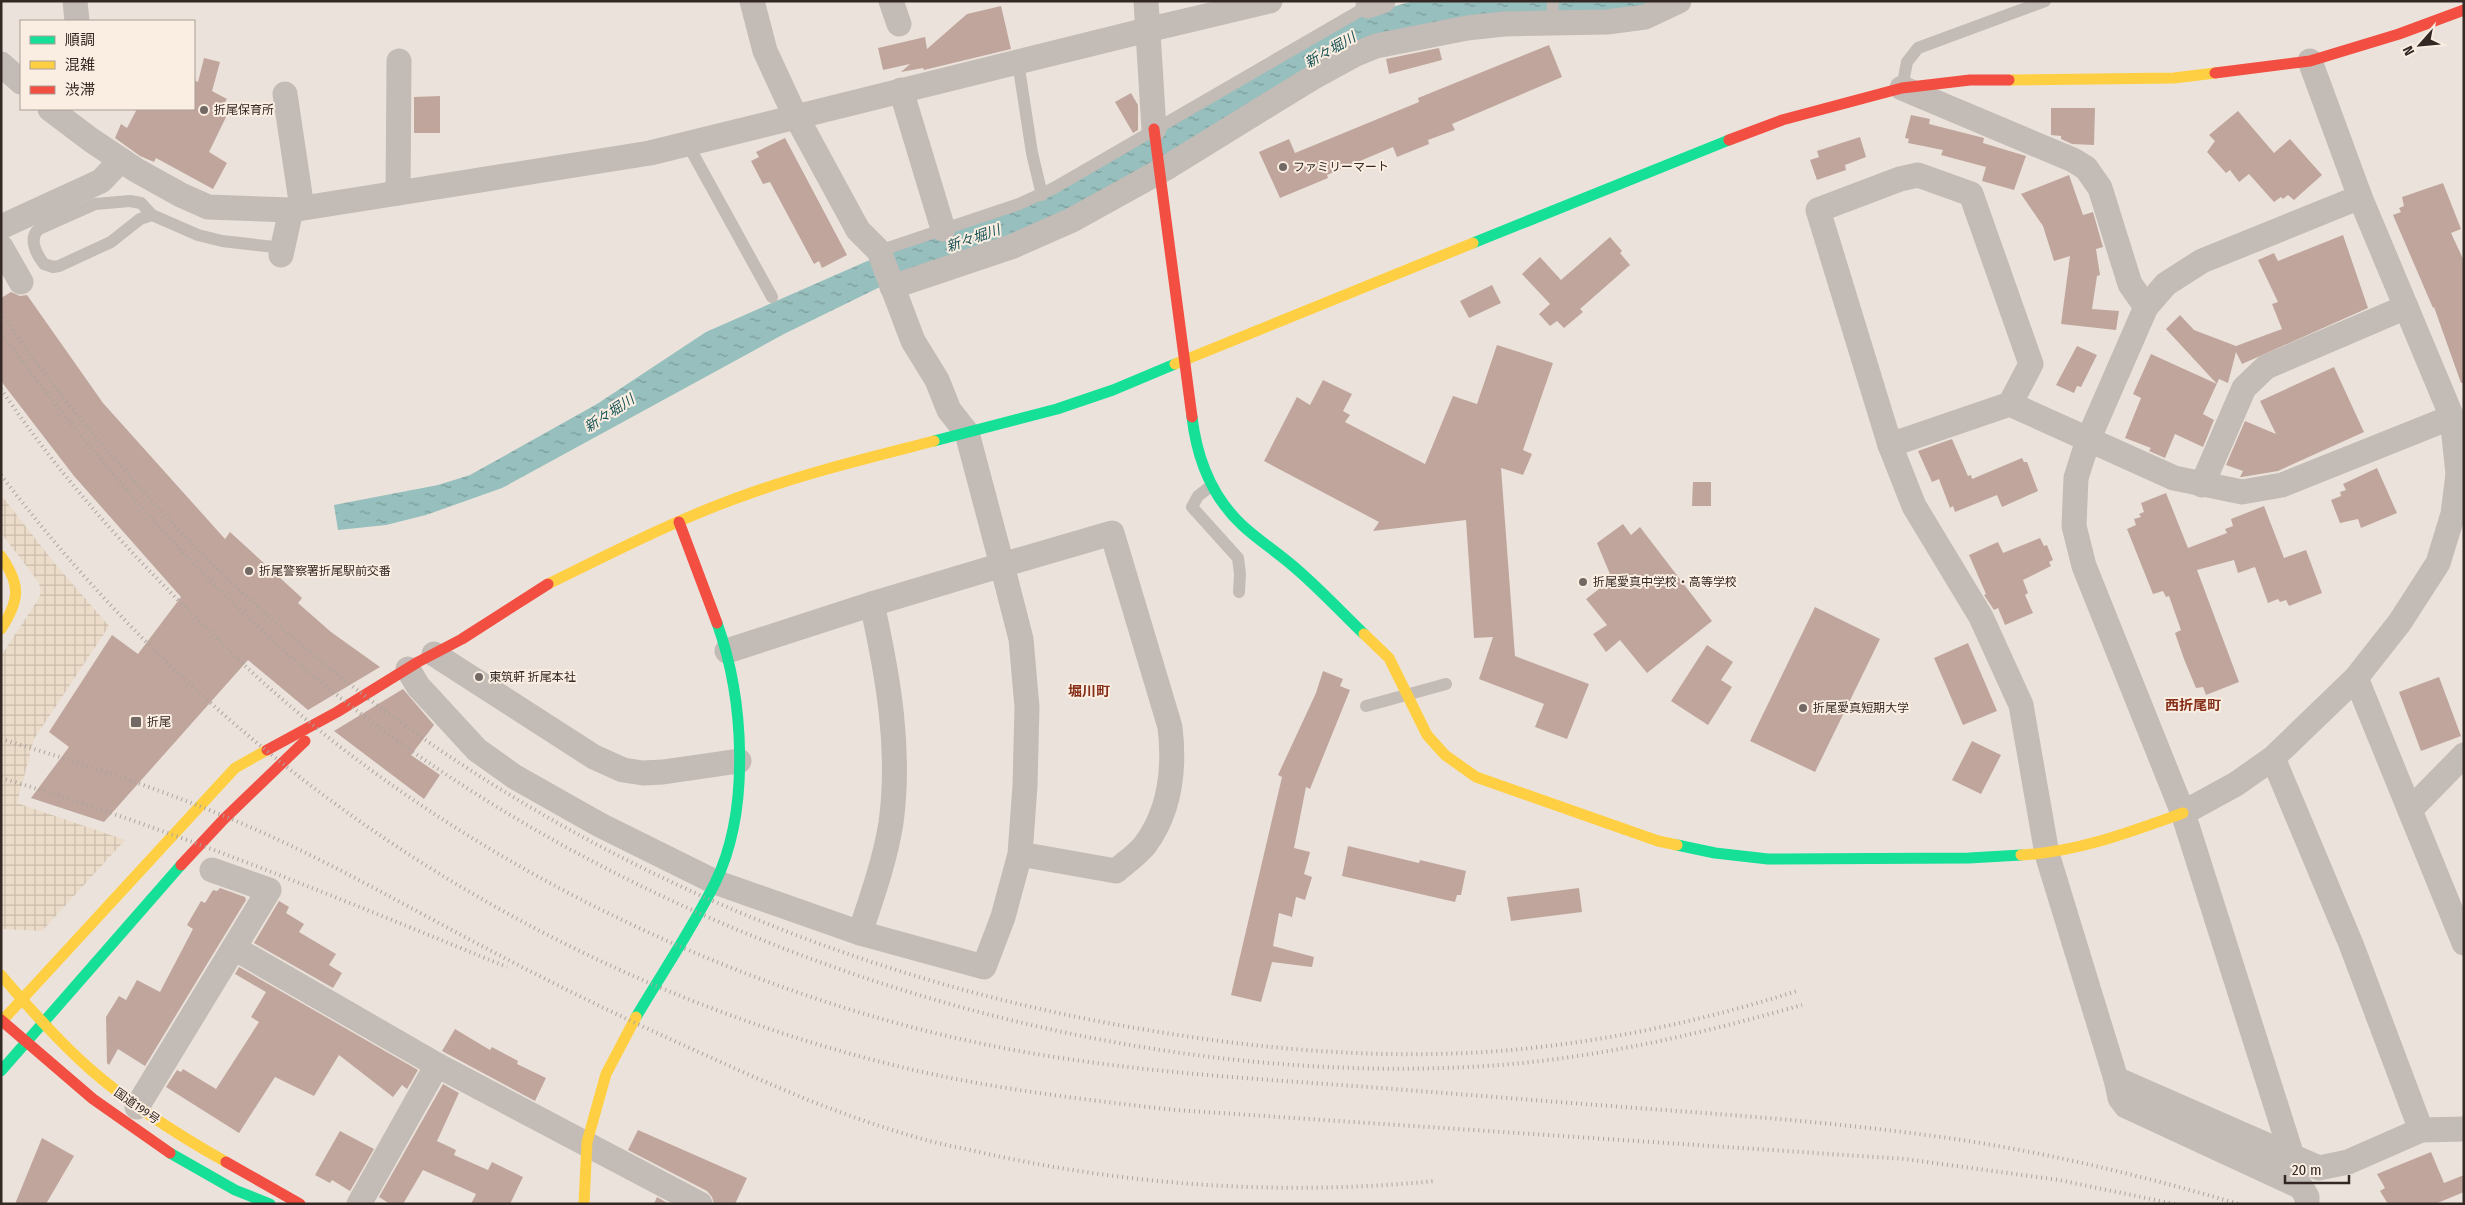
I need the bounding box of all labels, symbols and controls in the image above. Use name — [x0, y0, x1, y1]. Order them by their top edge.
legend — [20, 20, 195, 110]
north arrow — [2395, 20, 2445, 70]
water label: 新々堀川 — [1302, 28, 1360, 72]
text: 順調 — [65, 31, 95, 49]
text: N — [2399, 43, 2418, 58]
text: 混雑 — [65, 56, 95, 74]
text: 渋滞 — [65, 81, 95, 99]
place label: 折尾保育所 — [214, 103, 274, 117]
marker: 折尾保育所 — [198, 104, 210, 116]
place label: ファミリーマート — [1293, 160, 1389, 174]
marker: ファミリーマート — [1277, 161, 1289, 173]
water label: 新々堀川 — [944, 221, 1004, 256]
water label: 新々堀川 — [581, 390, 639, 436]
place label: 折尾警察署折尾駅前交番 — [259, 564, 391, 578]
marker: 折尾警察署折尾駅前交番 — [243, 565, 255, 577]
place label: 折尾愛真中学校・高等学校 — [1593, 575, 1737, 589]
marker: 折尾愛真中学校・高等学校 — [1577, 576, 1589, 588]
place label: 東筑軒 折尾本社 — [489, 670, 576, 684]
marker: 東筑軒 折尾本社 — [473, 671, 485, 683]
district label: 堀川町 — [1068, 683, 1110, 700]
district label: 西折尾町 — [2165, 697, 2221, 714]
place label: 折尾愛真短期大学 — [1813, 701, 1909, 715]
marker: 折尾愛真短期大学 — [1797, 702, 1809, 714]
marker: 折尾 — [129, 715, 143, 729]
place label: 折尾 — [147, 715, 171, 729]
street label: 国道199号 — [112, 1085, 162, 1127]
scale bar — [2285, 1152, 2349, 1184]
text: 20 m — [2292, 1161, 2322, 1179]

